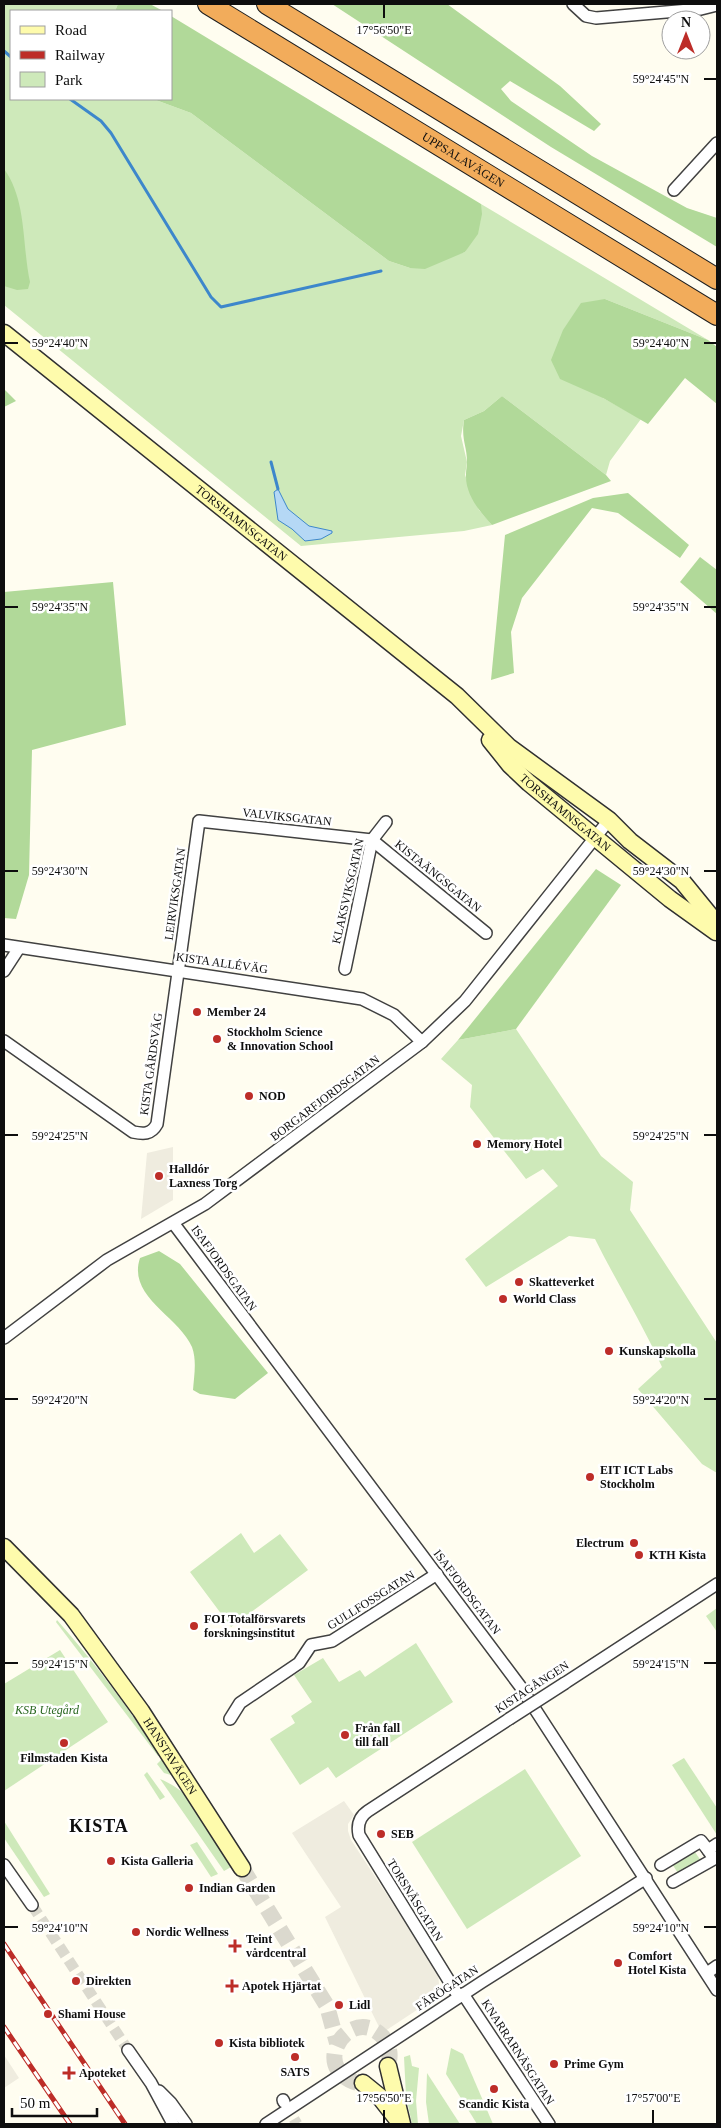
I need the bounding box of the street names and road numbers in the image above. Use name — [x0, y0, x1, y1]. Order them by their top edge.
street label: UPPSALAVÄGEN — [419, 129, 507, 191]
street label: TORSHAMNSGATAN — [193, 482, 290, 564]
street label: TORSHAMNSGATAN — [517, 771, 614, 854]
street label: VALVIKSGATAN — [242, 805, 333, 829]
street label: KLAKSVIKSGATAN — [329, 837, 367, 945]
street label: KISTAÄNGSGATAN — [392, 837, 484, 915]
street label: LEIRVIKSGATAN — [162, 846, 188, 941]
street label: KISTA ALLÉVÄG — [175, 950, 269, 976]
street label: KISTA GÅRDSVÄG — [137, 1012, 165, 1116]
street label: BORGARFJORDSGATAN — [268, 1052, 383, 1144]
street label: ISAFJORDSGATAN — [188, 1222, 260, 1314]
street label: ISAFJORDSGATAN — [431, 1547, 504, 1637]
street label: GULLFOSSGATAN — [325, 1567, 418, 1633]
street label: KISTAGÅNGEN — [493, 1658, 572, 1716]
street label: HANSTAVÄGEN — [140, 1715, 200, 1797]
street label: TORSNÄSGATAN — [384, 1856, 446, 1944]
street label: FÄRÖGATAN — [413, 1962, 481, 2013]
street label: KNARRARNÄSGATAN — [479, 1997, 557, 2107]

